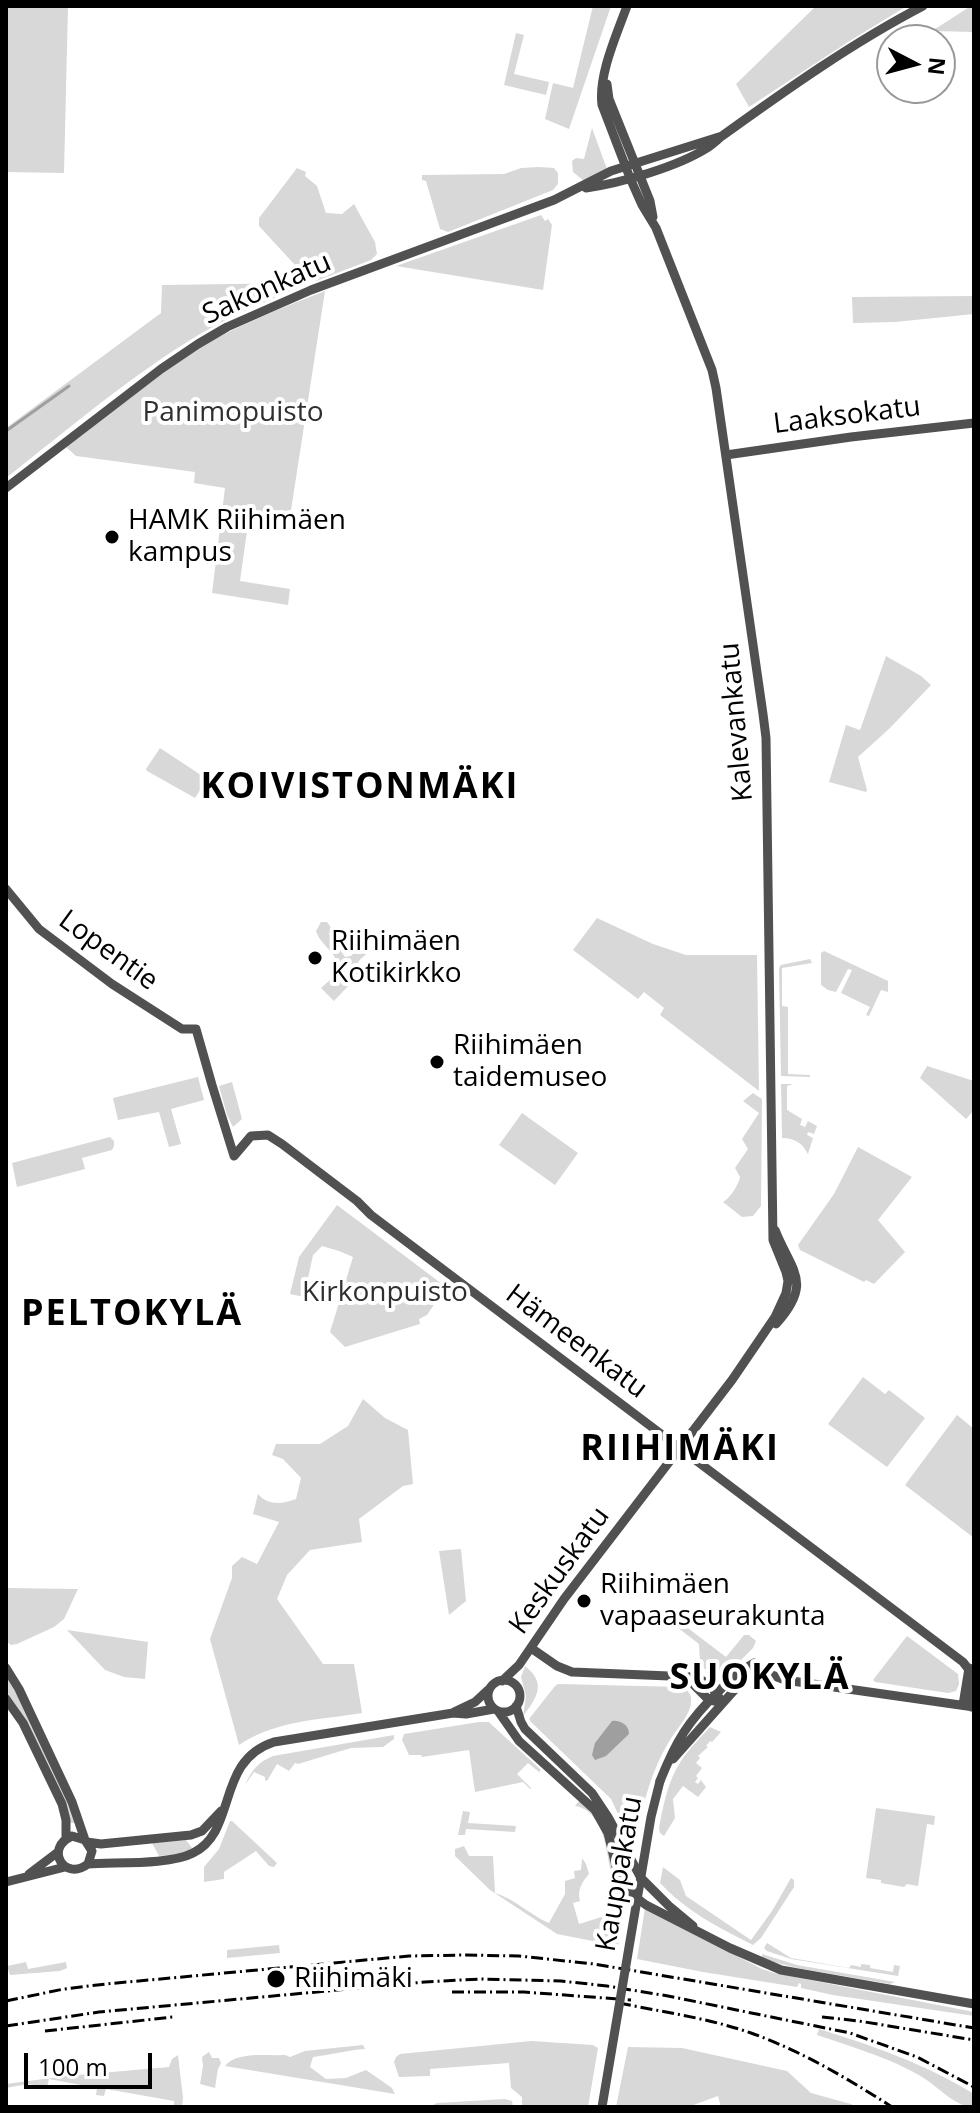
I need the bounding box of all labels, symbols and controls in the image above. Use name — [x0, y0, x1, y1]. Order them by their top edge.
north arrow — [876, 24, 956, 104]
text: N — [922, 56, 954, 77]
street label: Sakonkatu — [198, 246, 336, 332]
street label: Laaksokatu — [771, 390, 923, 442]
park label: Panimopuisto — [143, 396, 323, 430]
place label: HAMK Riihimäen kampus — [128, 504, 346, 570]
marker: HAMK Riihimäen kampus — [103, 528, 121, 546]
street label: Kalevankatu — [713, 641, 761, 803]
district label: KOIVISTONMÄKI — [201, 766, 519, 810]
street label: Lopentie — [52, 904, 164, 998]
place label: Riihimäen Kotikirkko — [331, 925, 462, 991]
marker: Riihimäen Kotikirkko — [306, 949, 324, 967]
place label: Riihimäen taidemuseo — [453, 1029, 607, 1095]
marker: Riihimäen taidemuseo — [428, 1053, 446, 1071]
park label: Kirkonpuisto — [302, 1276, 468, 1310]
street label: Hämeenkatu — [499, 1278, 653, 1406]
district label: PELTOKYLÄ — [21, 1293, 243, 1337]
district label: RIIHIMÄKI — [580, 1428, 780, 1472]
street label: Keskuskatu — [503, 1501, 617, 1641]
place label: Riihimäen vapaaseurakunta — [600, 1568, 826, 1634]
marker: Riihimäen vapaaseurakunta — [575, 1592, 593, 1610]
district label: SUOKYLÄ — [669, 1657, 851, 1701]
street label: Kauppakatu — [590, 1794, 650, 1954]
place label: Riihimäki — [294, 1962, 413, 1996]
marker: Riihimäki — [265, 1968, 287, 1990]
scale bar — [28, 2037, 156, 2087]
text: 100 m — [38, 2050, 108, 2083]

